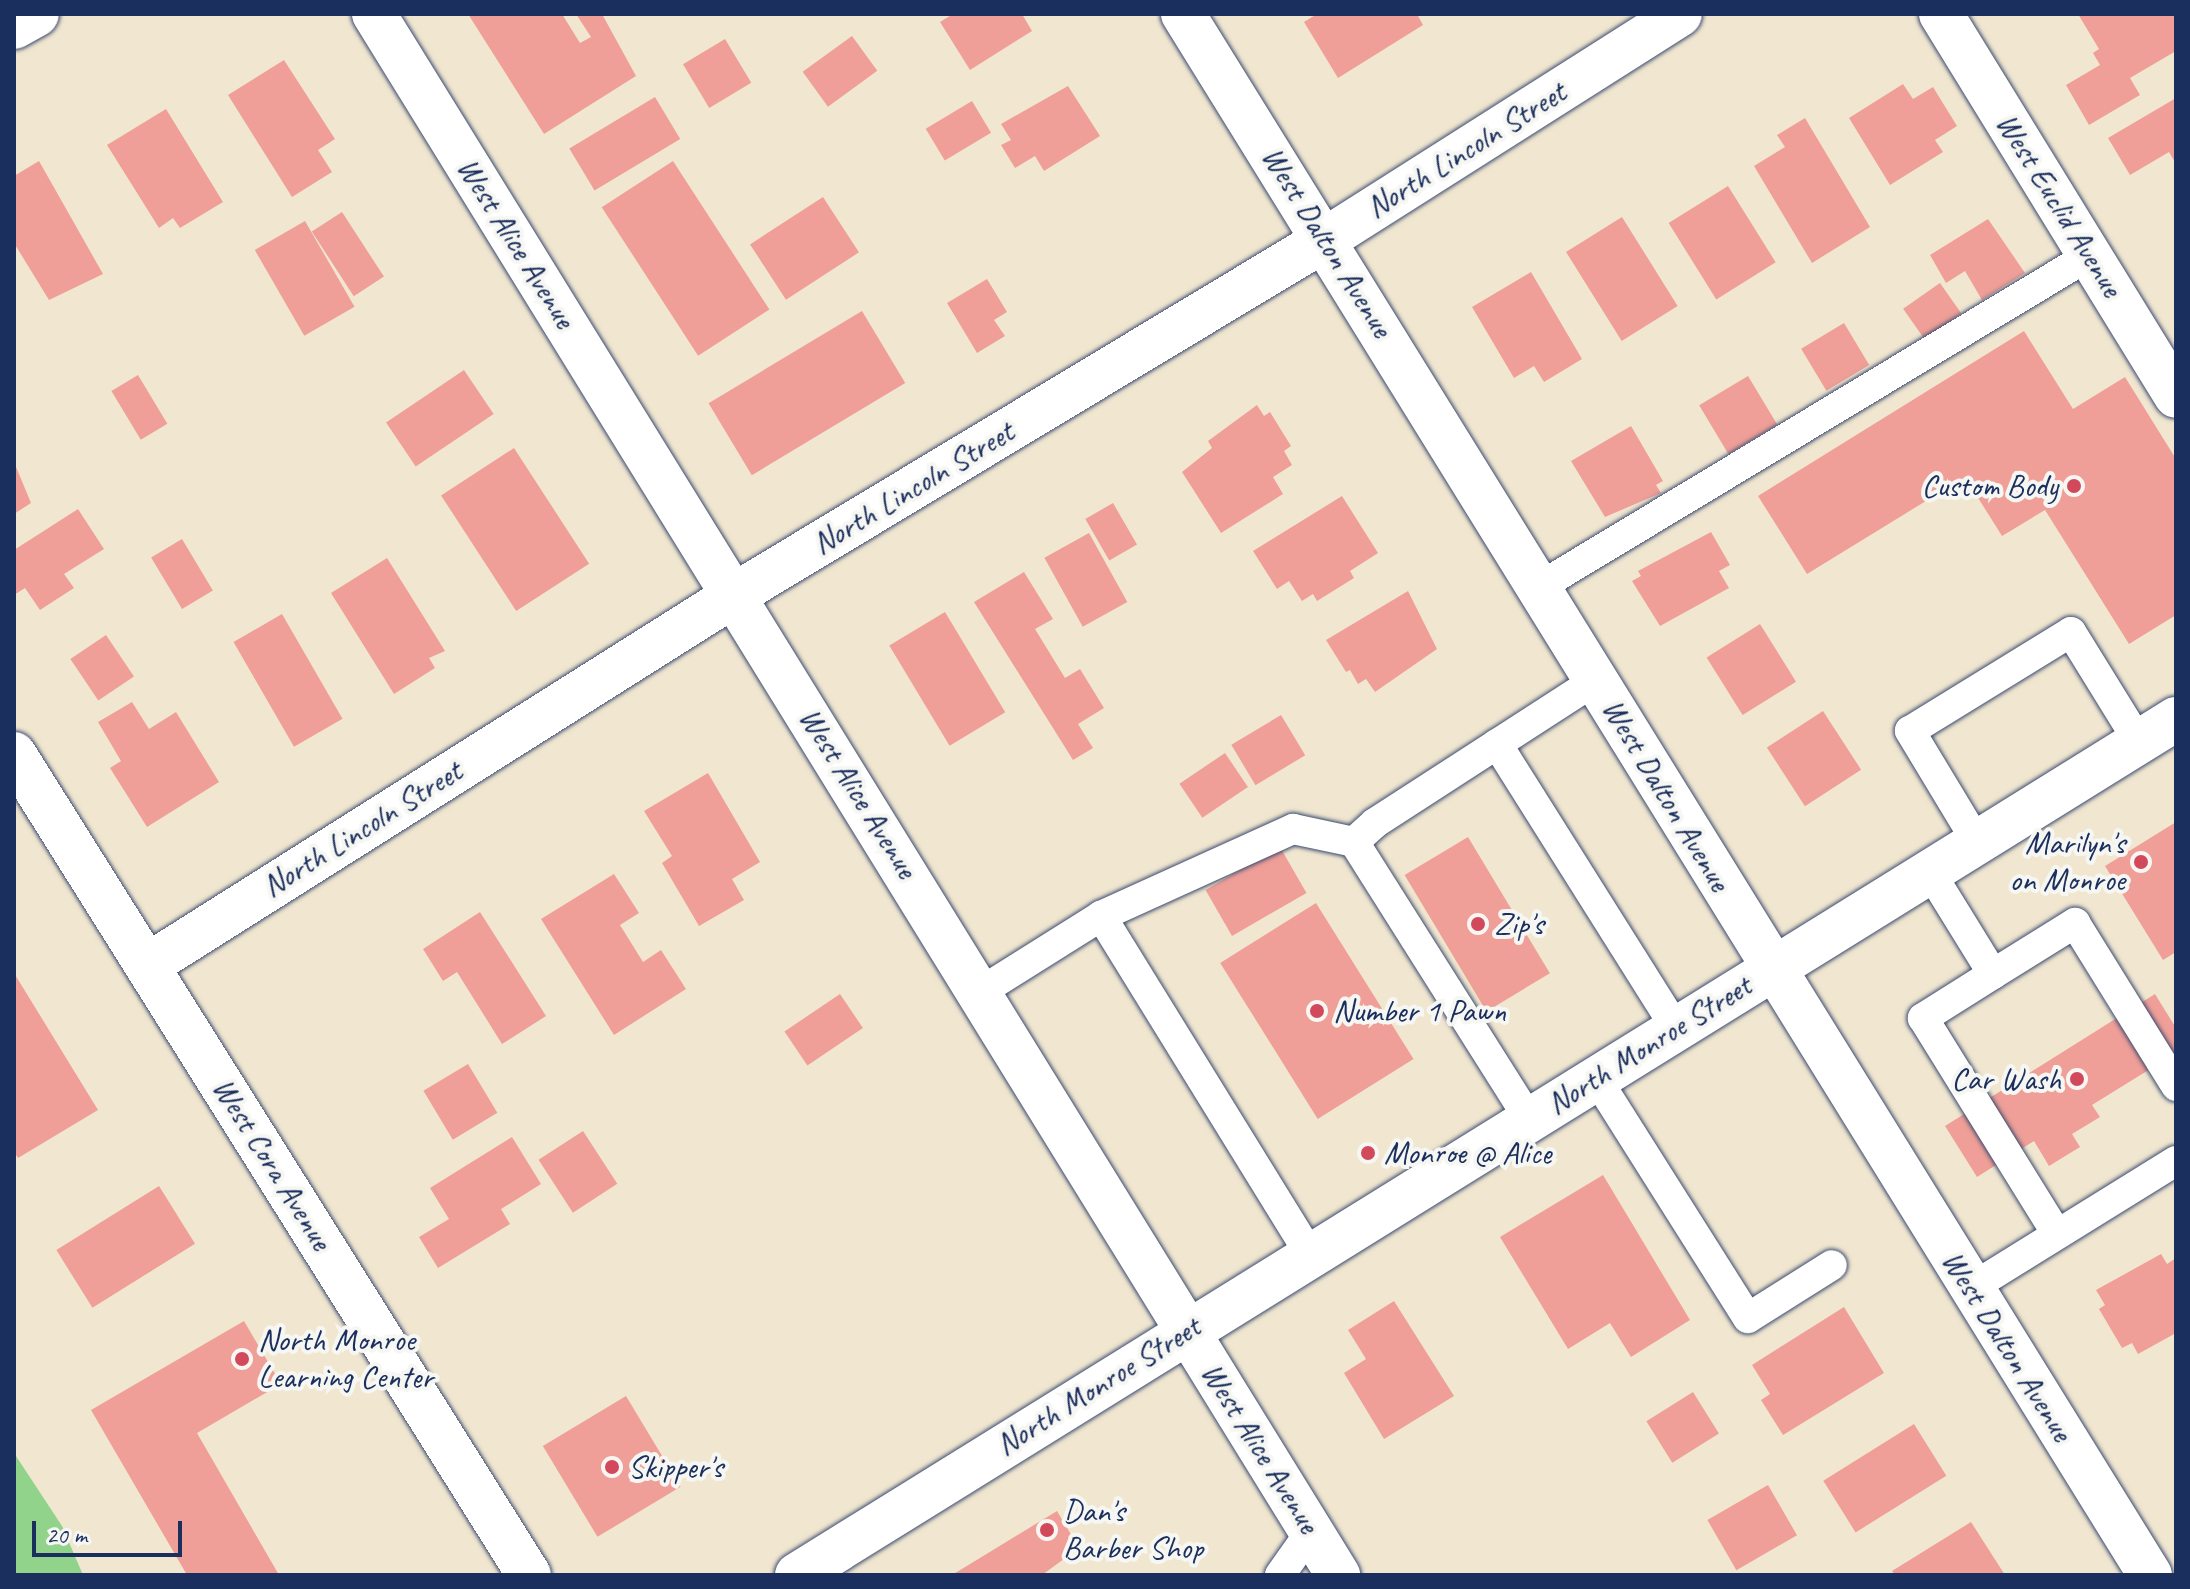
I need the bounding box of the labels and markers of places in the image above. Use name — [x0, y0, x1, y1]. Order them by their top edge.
place label: Custom Body — [1921, 467, 2058, 505]
marker: Custom Body — [2065, 477, 2083, 495]
place label: Marilyn's on Monroe — [2010, 825, 2125, 900]
marker: Marilyn's on Monroe — [2132, 853, 2150, 871]
place label: Zip's — [1494, 905, 1543, 943]
marker: Zip's — [1469, 915, 1487, 933]
place label: Number 1 Pawn — [1333, 992, 1506, 1030]
marker: Number 1 Pawn — [1308, 1002, 1326, 1020]
place label: Car Wash — [1950, 1060, 2061, 1098]
marker: Car Wash — [2068, 1070, 2086, 1088]
place label: Monroe @ Alice — [1384, 1134, 1551, 1172]
marker: Monroe @ Alice — [1359, 1144, 1377, 1162]
place label: North Monroe Learning Center — [258, 1322, 433, 1397]
marker: North Monroe Learning Center — [233, 1350, 251, 1368]
place label: Skipper's — [628, 1448, 723, 1486]
marker: Skipper's — [603, 1458, 621, 1476]
place label: Dan's Barber Shop — [1063, 1493, 1203, 1568]
marker: Dan's Barber Shop — [1038, 1521, 1056, 1539]

